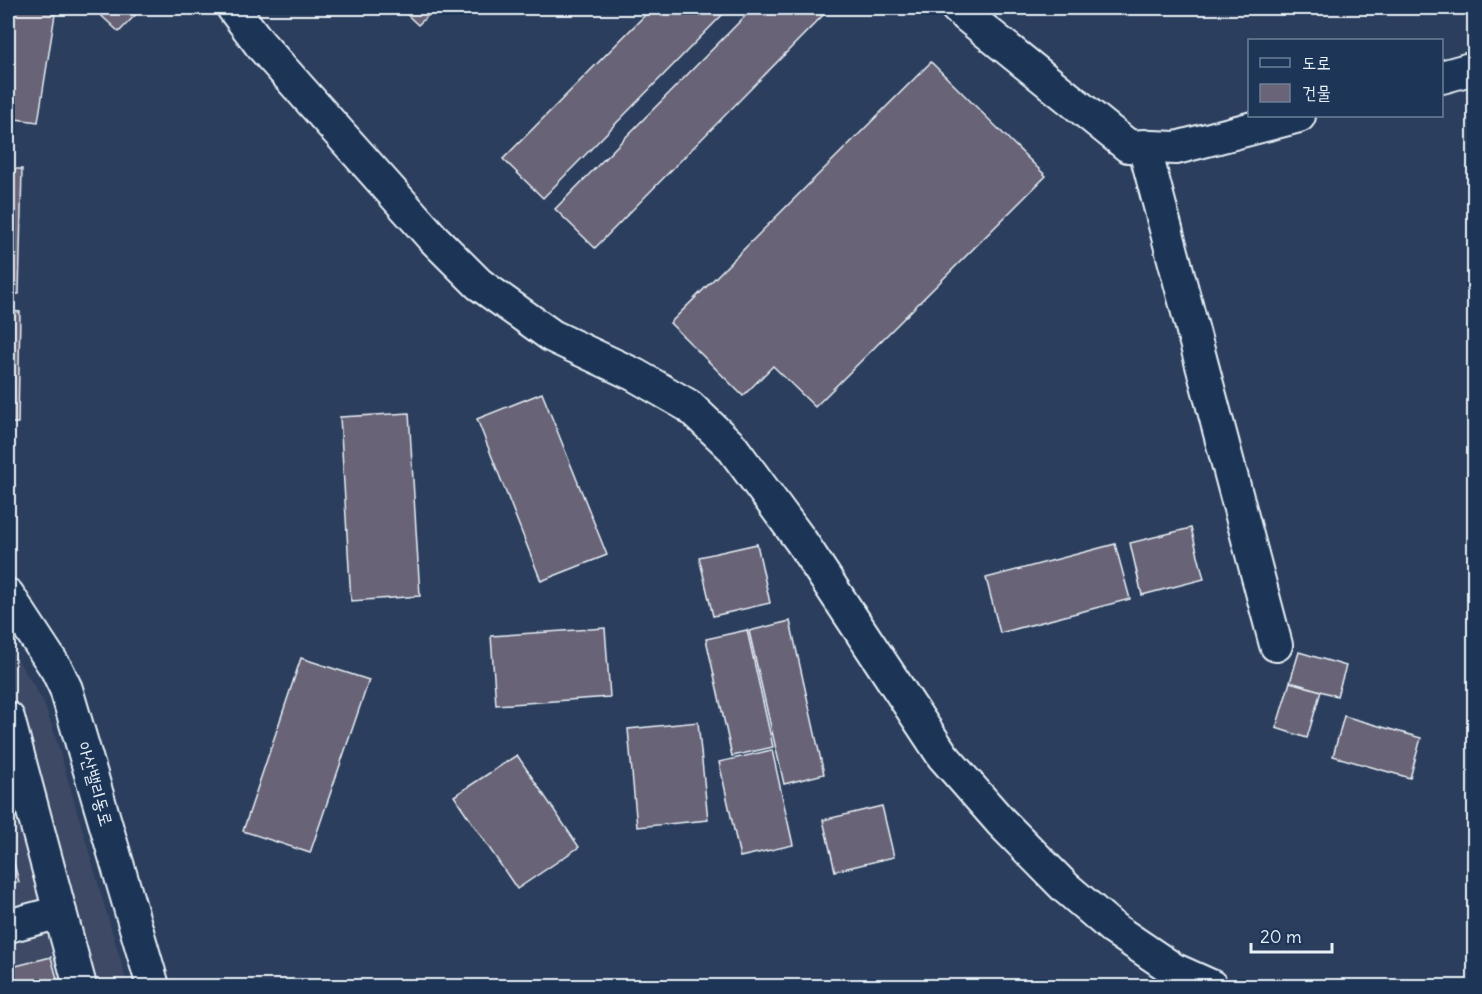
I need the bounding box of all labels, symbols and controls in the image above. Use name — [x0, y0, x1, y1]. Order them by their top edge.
legend — [1248, 39, 1443, 117]
text: 도로 — [1302, 51, 1331, 74]
text: 건물 — [1302, 81, 1331, 104]
street label: 아산밸리동로 — [72, 739, 119, 829]
scale bar — [1251, 916, 1332, 954]
text: 20 m — [1260, 925, 1302, 948]

